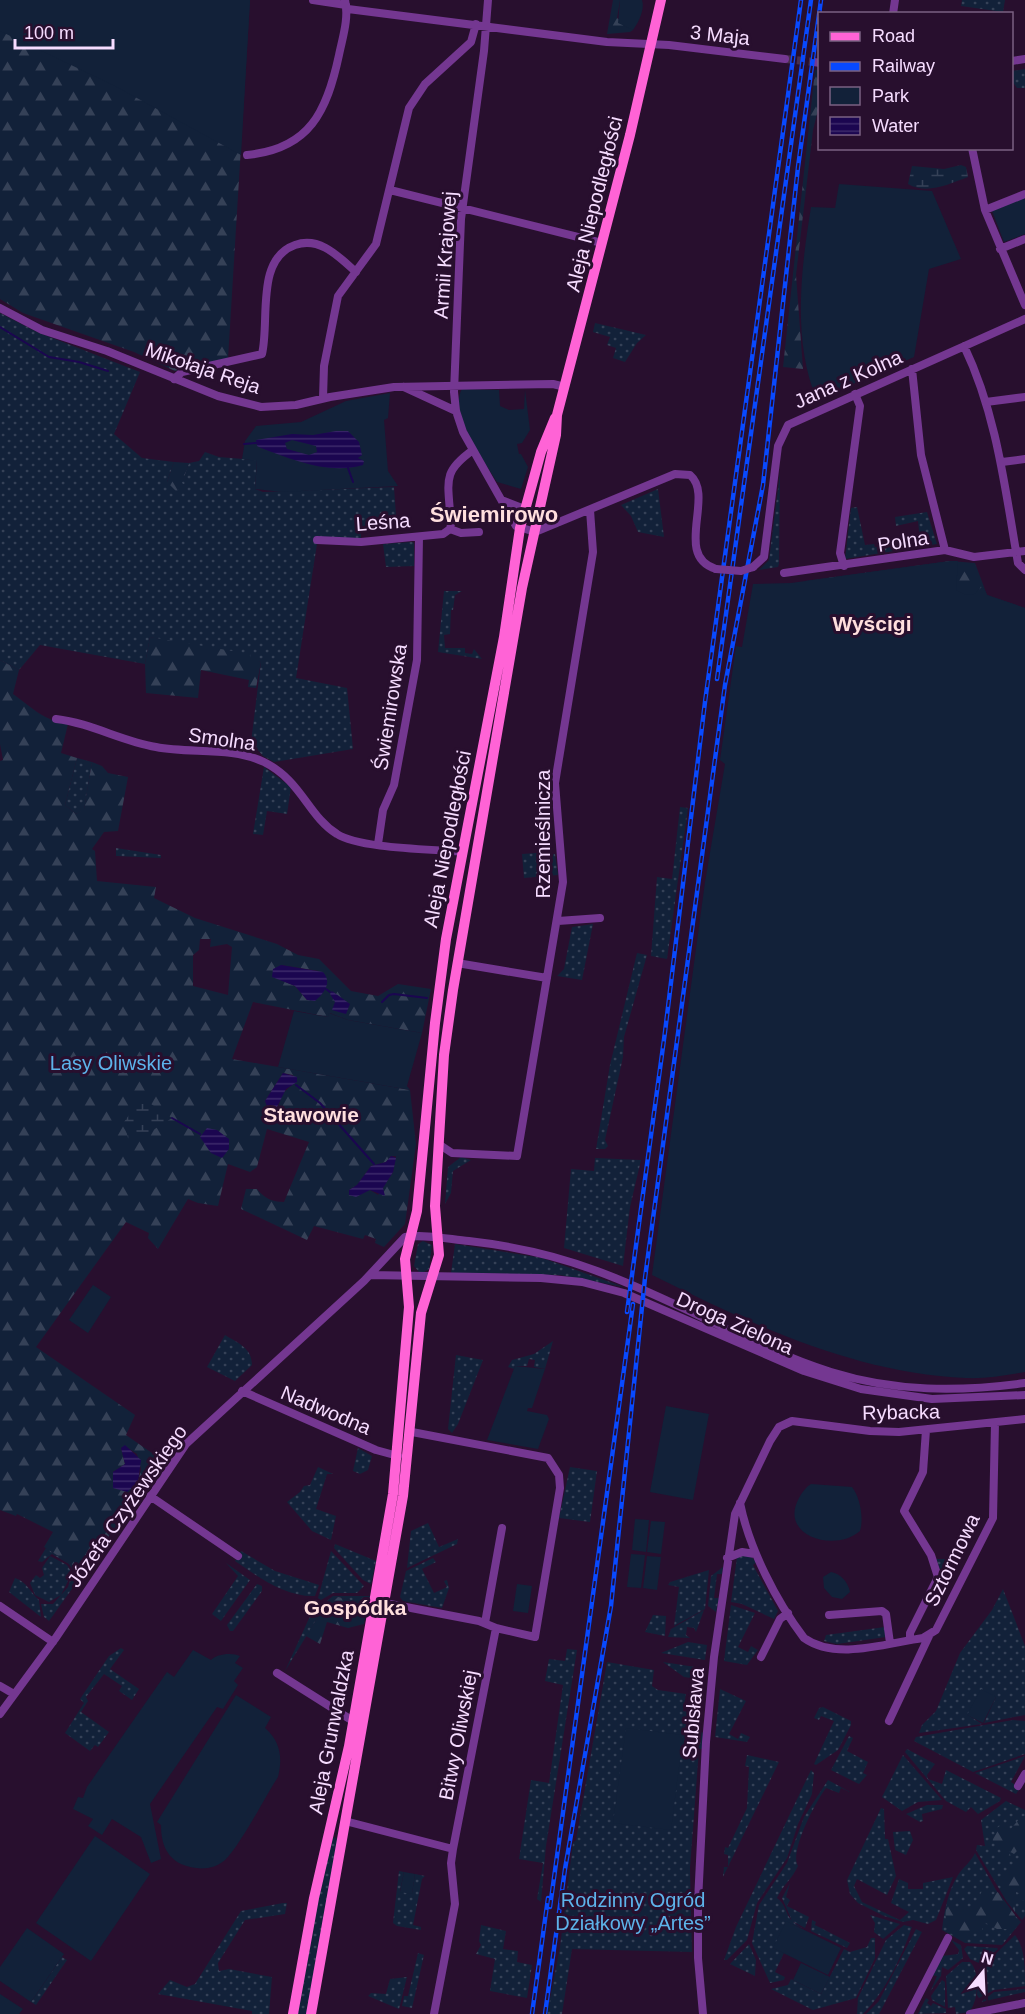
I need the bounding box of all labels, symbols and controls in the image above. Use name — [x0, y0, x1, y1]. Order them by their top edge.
scale bar — [15, 12, 112, 50]
legend — [818, 12, 1013, 150]
street label: 3 Maja — [689, 21, 752, 49]
text: 100 m — [24, 23, 74, 43]
text: Road — [872, 26, 915, 46]
text: Railway — [872, 56, 935, 76]
text: Park — [872, 86, 910, 106]
street label: Aleja Niepodległości — [562, 114, 626, 294]
text: Water — [872, 116, 919, 136]
street label: Armii Krajowej — [430, 190, 460, 320]
street label: Mikołaja Reja — [143, 338, 264, 398]
street label: Jana z Kolna — [791, 345, 906, 413]
district label: Świemirowo — [430, 502, 558, 527]
street label: Leśna — [355, 509, 412, 535]
street label: Polna — [876, 526, 931, 556]
district label: Wyścigi — [833, 612, 911, 635]
street label: Świemirowska — [368, 641, 411, 772]
street label: Smolna — [187, 723, 258, 755]
street label: Aleja Niepodległości — [419, 749, 475, 929]
street label: Rzemieślnicza — [532, 769, 554, 898]
park label: Lasy Oliwskie — [50, 1052, 172, 1074]
district label: Stawowie — [263, 1103, 359, 1126]
street label: Droga Zielona — [673, 1287, 798, 1359]
street label: Nadwodna — [278, 1381, 375, 1439]
street label: Rybacka — [862, 1400, 941, 1424]
street label: Józefa Czyżewskiego — [63, 1421, 191, 1591]
street label: Sztormowa — [920, 1509, 984, 1610]
district label: Gospódka — [304, 1596, 407, 1619]
street label: Aleja Grunwaldzka — [304, 1647, 358, 1816]
street label: Subisława — [678, 1666, 708, 1759]
street label: Bitwy Oliwskiej — [435, 1668, 481, 1802]
park label: Rodzinny Ogród Działkowy „Artes” — [555, 1889, 711, 1934]
north arrow — [953, 1942, 1013, 2002]
text: N — [979, 1948, 996, 1968]

